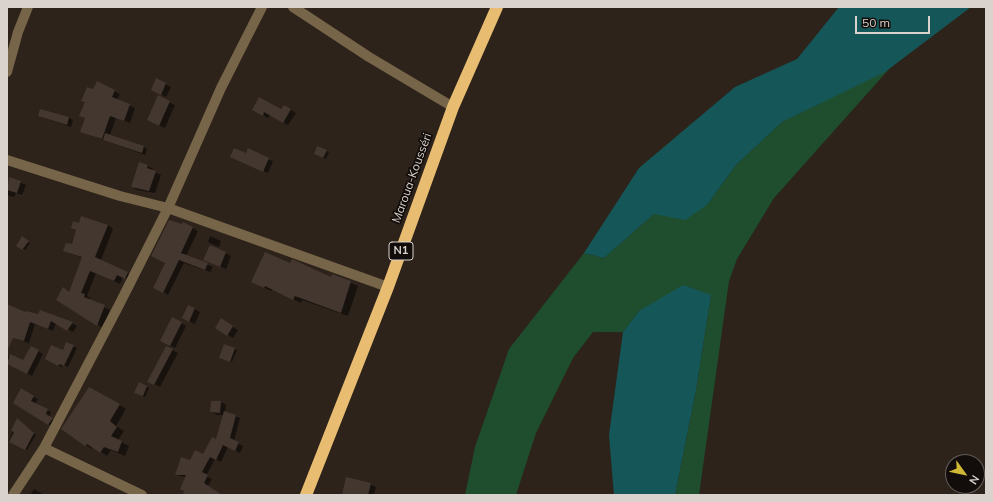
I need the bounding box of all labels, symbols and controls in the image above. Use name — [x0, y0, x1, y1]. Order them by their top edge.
scale bar — [857, 8, 932, 34]
text: 50 m — [862, 15, 890, 30]
street label: Maroua-Kousséri — [389, 131, 435, 225]
road number: N1 — [389, 242, 413, 260]
north arrow — [945, 454, 985, 494]
text: N — [966, 473, 982, 487]

